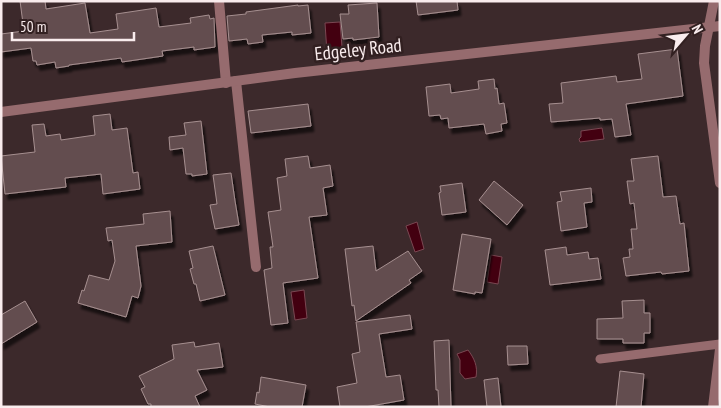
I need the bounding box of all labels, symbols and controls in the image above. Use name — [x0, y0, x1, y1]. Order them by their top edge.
scale bar — [12, 10, 135, 42]
north arrow — [661, 10, 711, 60]
text: 50 m — [20, 17, 46, 36]
text: N — [688, 21, 707, 36]
street label: Edgeley Road — [313, 32, 403, 66]

